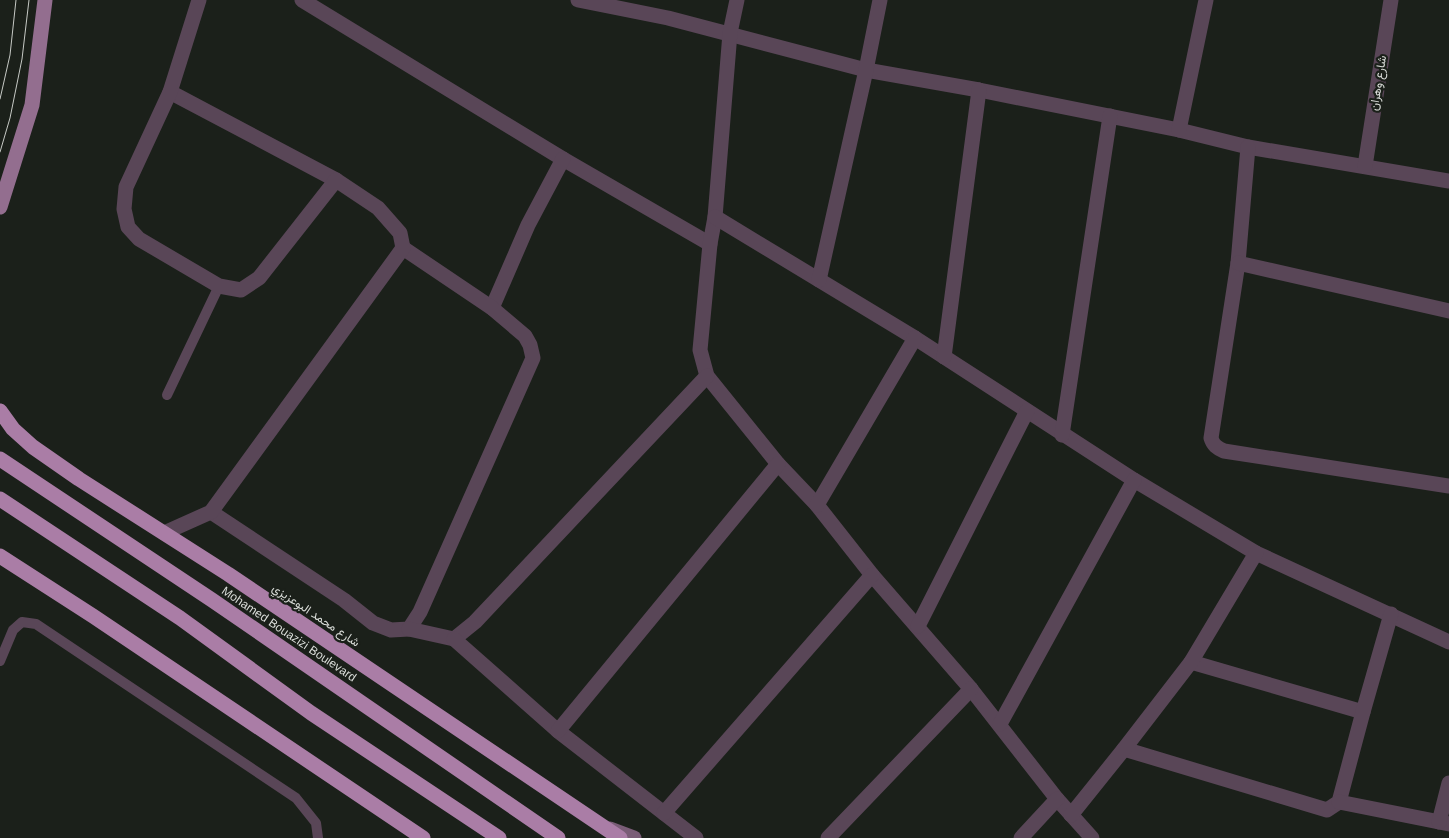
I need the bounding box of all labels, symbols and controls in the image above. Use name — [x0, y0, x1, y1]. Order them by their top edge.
street label: شارع وهران — [1367, 54, 1391, 112]
street label: شارع محمد البوعزيزي — [268, 581, 362, 652]
street label: Mohamed Bouazizi Boulevard — [219, 584, 359, 684]

